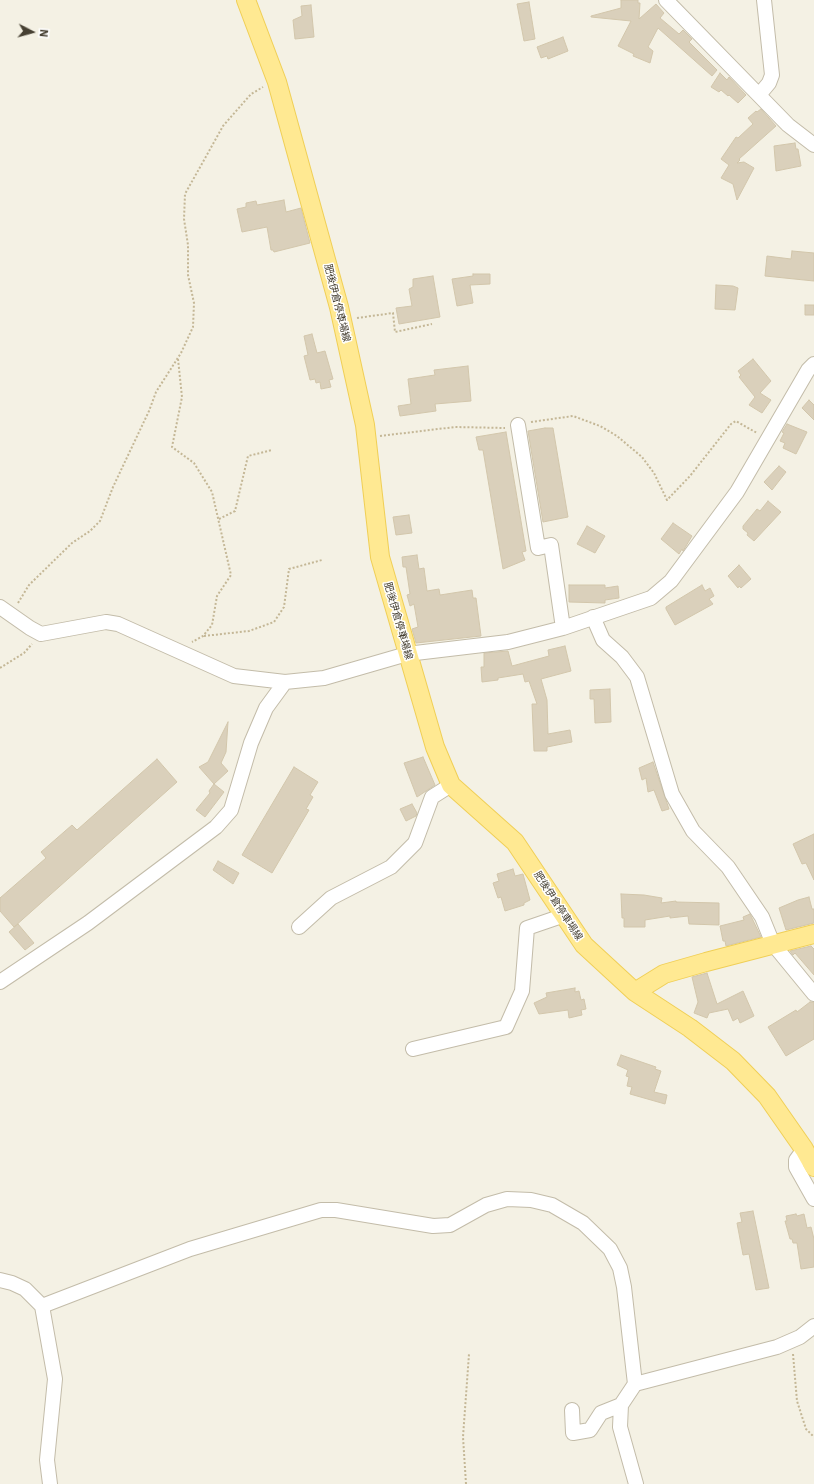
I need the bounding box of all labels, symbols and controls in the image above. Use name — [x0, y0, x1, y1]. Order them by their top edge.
north arrow — [12, 12, 52, 52]
text: N — [37, 29, 51, 38]
street label: 肥後伊倉停車場線 — [322, 263, 352, 343]
street label: 肥後伊倉停車場線 — [381, 581, 415, 661]
street label: 肥後伊倉停車場線 — [531, 869, 585, 943]

